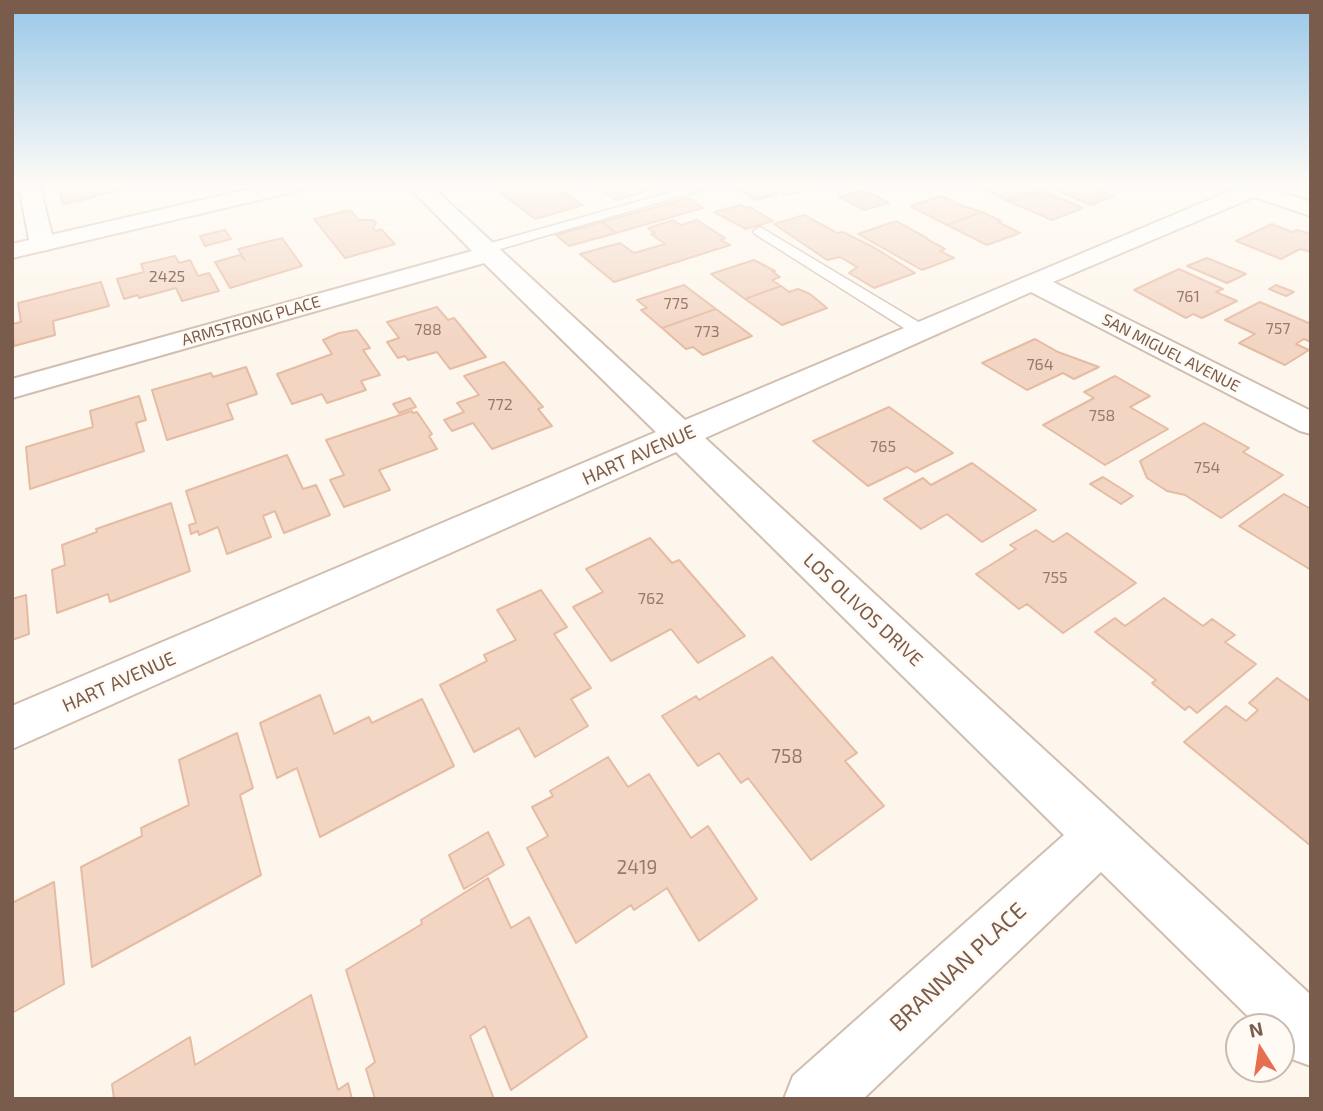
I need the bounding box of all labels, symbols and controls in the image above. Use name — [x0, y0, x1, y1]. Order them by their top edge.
house number: 2425 — [149, 267, 185, 287]
house number: 761 — [1176, 287, 1200, 307]
street label: ARMSTRONG PLACE — [180, 292, 322, 350]
house number: 775 — [664, 294, 688, 314]
street label: SAN MIGUEL AVENUE — [1099, 310, 1243, 396]
house number: 757 — [1266, 319, 1290, 339]
house number: 788 — [414, 320, 442, 340]
house number: 773 — [694, 322, 720, 342]
house number: 764 — [1026, 355, 1054, 375]
house number: 772 — [487, 395, 513, 415]
house number: 758 — [1089, 406, 1115, 426]
street label: HART AVENUE — [579, 420, 699, 490]
house number: 765 — [870, 437, 896, 457]
house number: 754 — [1194, 458, 1220, 478]
street label: LOS OLIVOS DRIVE — [799, 549, 927, 671]
house number: 755 — [1042, 568, 1068, 588]
house number: 762 — [638, 589, 664, 609]
street label: HART AVENUE — [59, 647, 179, 717]
house number: 758 — [771, 746, 803, 768]
house number: 2419 — [617, 857, 657, 879]
street label: BRANNAN PLACE — [884, 897, 1032, 1037]
north arrow — [1225, 1013, 1295, 1083]
text: N — [1247, 1016, 1265, 1042]

